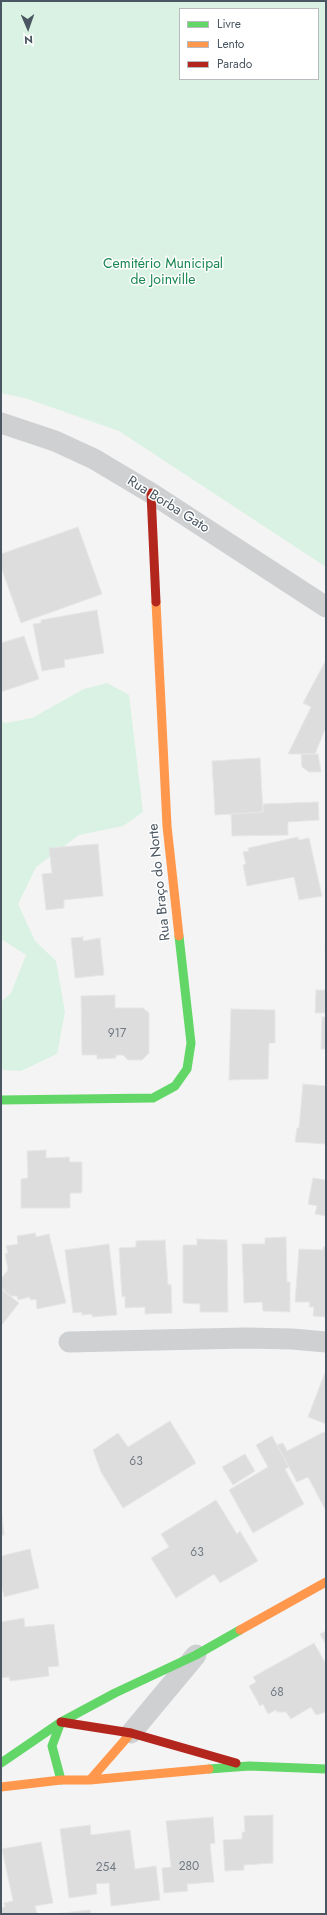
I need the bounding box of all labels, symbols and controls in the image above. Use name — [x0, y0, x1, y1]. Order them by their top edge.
north arrow — [8, 8, 48, 48]
legend — [179, 8, 319, 80]
text: Livre — [217, 15, 241, 33]
text: N — [24, 32, 33, 48]
text: Lento — [217, 35, 244, 53]
text: Parado — [217, 55, 252, 73]
park label: Cemitério Municipal de Joinville — [103, 257, 223, 290]
street label: Rua Borba Gato — [124, 473, 212, 537]
street label: Rua Braço do Norte — [145, 823, 175, 941]
house number: 917 — [108, 1027, 126, 1041]
house number: 63 — [129, 1455, 143, 1469]
house number: 63 — [190, 1546, 204, 1560]
house number: 68 — [270, 1686, 284, 1700]
house number: 280 — [179, 1860, 199, 1874]
house number: 254 — [96, 1861, 116, 1875]

